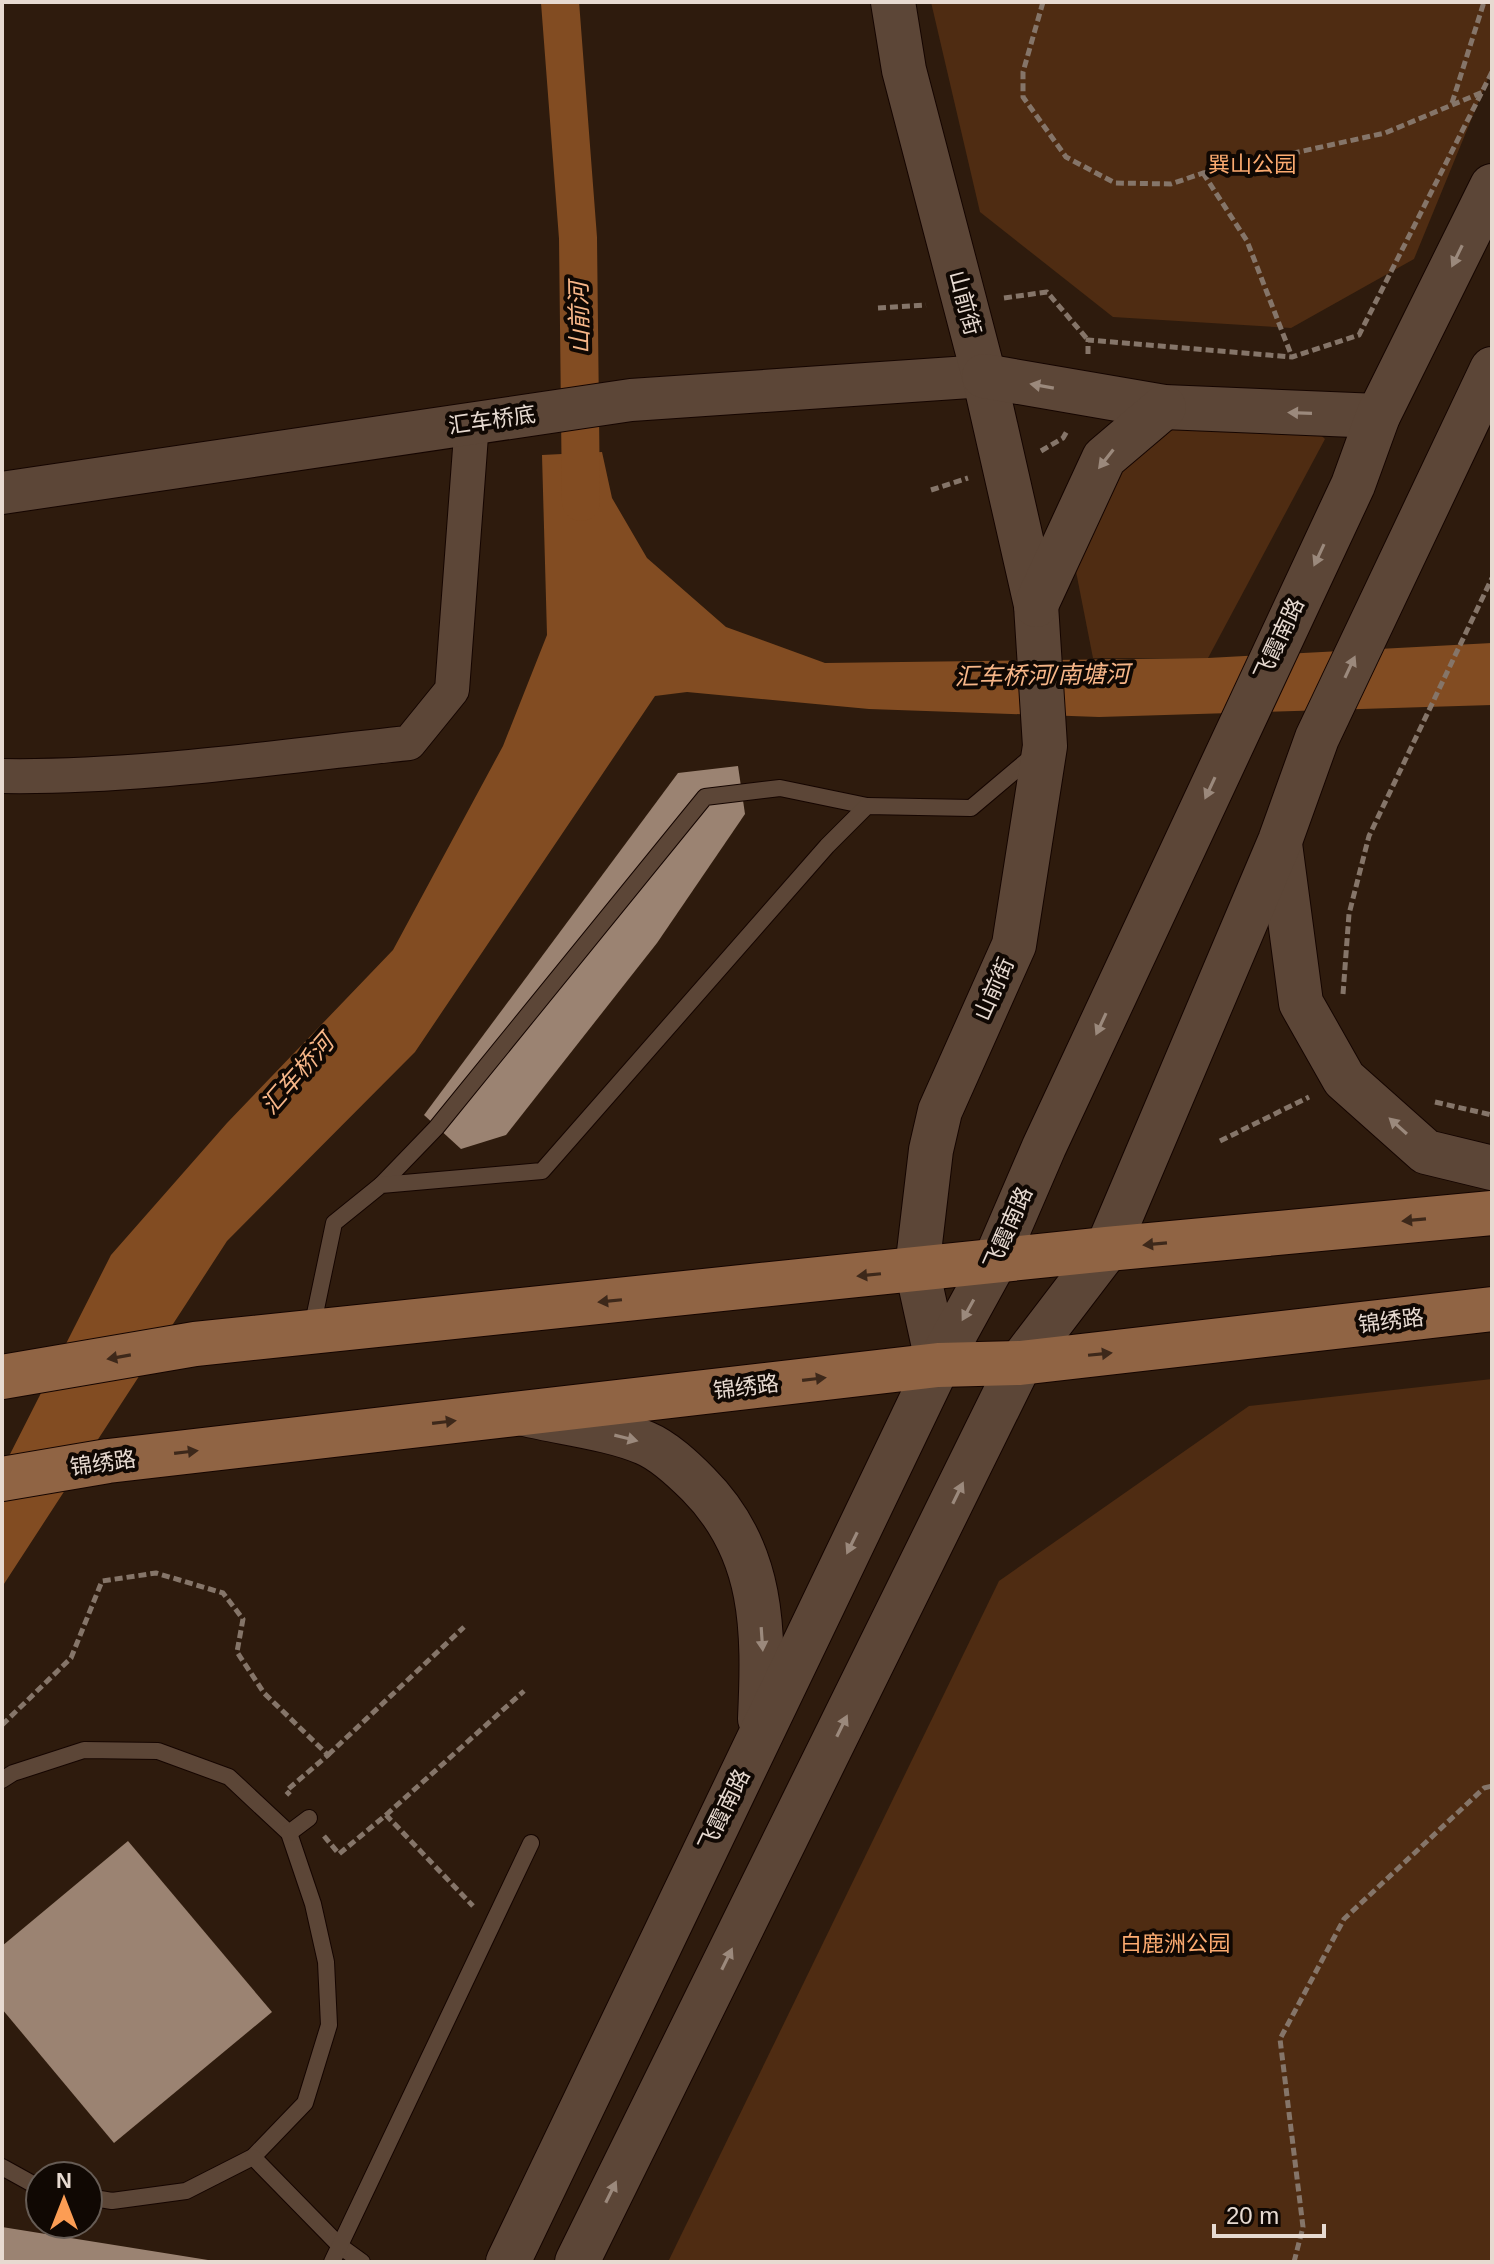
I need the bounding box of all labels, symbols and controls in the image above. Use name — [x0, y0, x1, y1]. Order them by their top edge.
park label: 巽山公园 — [1208, 152, 1296, 177]
one-way arrow — [1451, 244, 1464, 267]
street label: 山前街 — [944, 268, 986, 338]
water label: 山前河 — [565, 278, 593, 354]
one-way arrow — [1029, 380, 1054, 392]
street label: 汇车桥底 — [447, 401, 537, 439]
one-way arrow — [1287, 406, 1312, 419]
one-way arrow — [1099, 449, 1115, 469]
one-way arrow — [1312, 544, 1326, 567]
street label: 飞霞南路 — [1249, 594, 1309, 684]
one-way arrow — [1343, 655, 1357, 679]
water label: 汇车桥河/南塘河 — [954, 660, 1134, 690]
one-way arrow — [1203, 776, 1217, 799]
street label: 山前街 — [969, 954, 1019, 1024]
one-way arrow — [1094, 1012, 1108, 1035]
water label: 汇车桥河 — [255, 1026, 341, 1119]
one-way arrow — [1388, 1118, 1407, 1136]
street label: 飞霞南路 — [979, 1183, 1037, 1273]
one-way arrow — [1401, 1214, 1426, 1227]
one-way arrow — [1143, 1238, 1168, 1251]
one-way arrow — [856, 1268, 881, 1281]
one-way arrow — [598, 1295, 623, 1308]
one-way arrow — [961, 1299, 975, 1321]
street label: 锦绣路 — [1357, 1305, 1425, 1337]
one-way arrow — [1088, 1347, 1113, 1360]
one-way arrow — [106, 1352, 131, 1364]
street label: 锦绣路 — [712, 1371, 780, 1403]
one-way arrow — [801, 1372, 826, 1385]
one-way arrow — [432, 1416, 457, 1429]
one-way arrow — [613, 1433, 638, 1445]
street label: 锦绣路 — [69, 1446, 137, 1480]
one-way arrow — [174, 1446, 199, 1459]
one-way arrow — [951, 1482, 965, 1505]
one-way arrow — [845, 1531, 859, 1554]
one-way arrow — [756, 1627, 769, 1652]
one-way arrow — [835, 1715, 849, 1738]
street label: 飞霞南路 — [693, 1765, 755, 1855]
park label: 白鹿洲公园 — [1120, 1931, 1230, 1956]
one-way arrow — [720, 1948, 734, 1971]
north arrow — [24, 2160, 104, 2240]
text: N — [56, 2168, 72, 2193]
one-way arrow — [605, 2181, 618, 2204]
scale bar — [1214, 2188, 1324, 2238]
text: 20 m — [1226, 2202, 1279, 2229]

